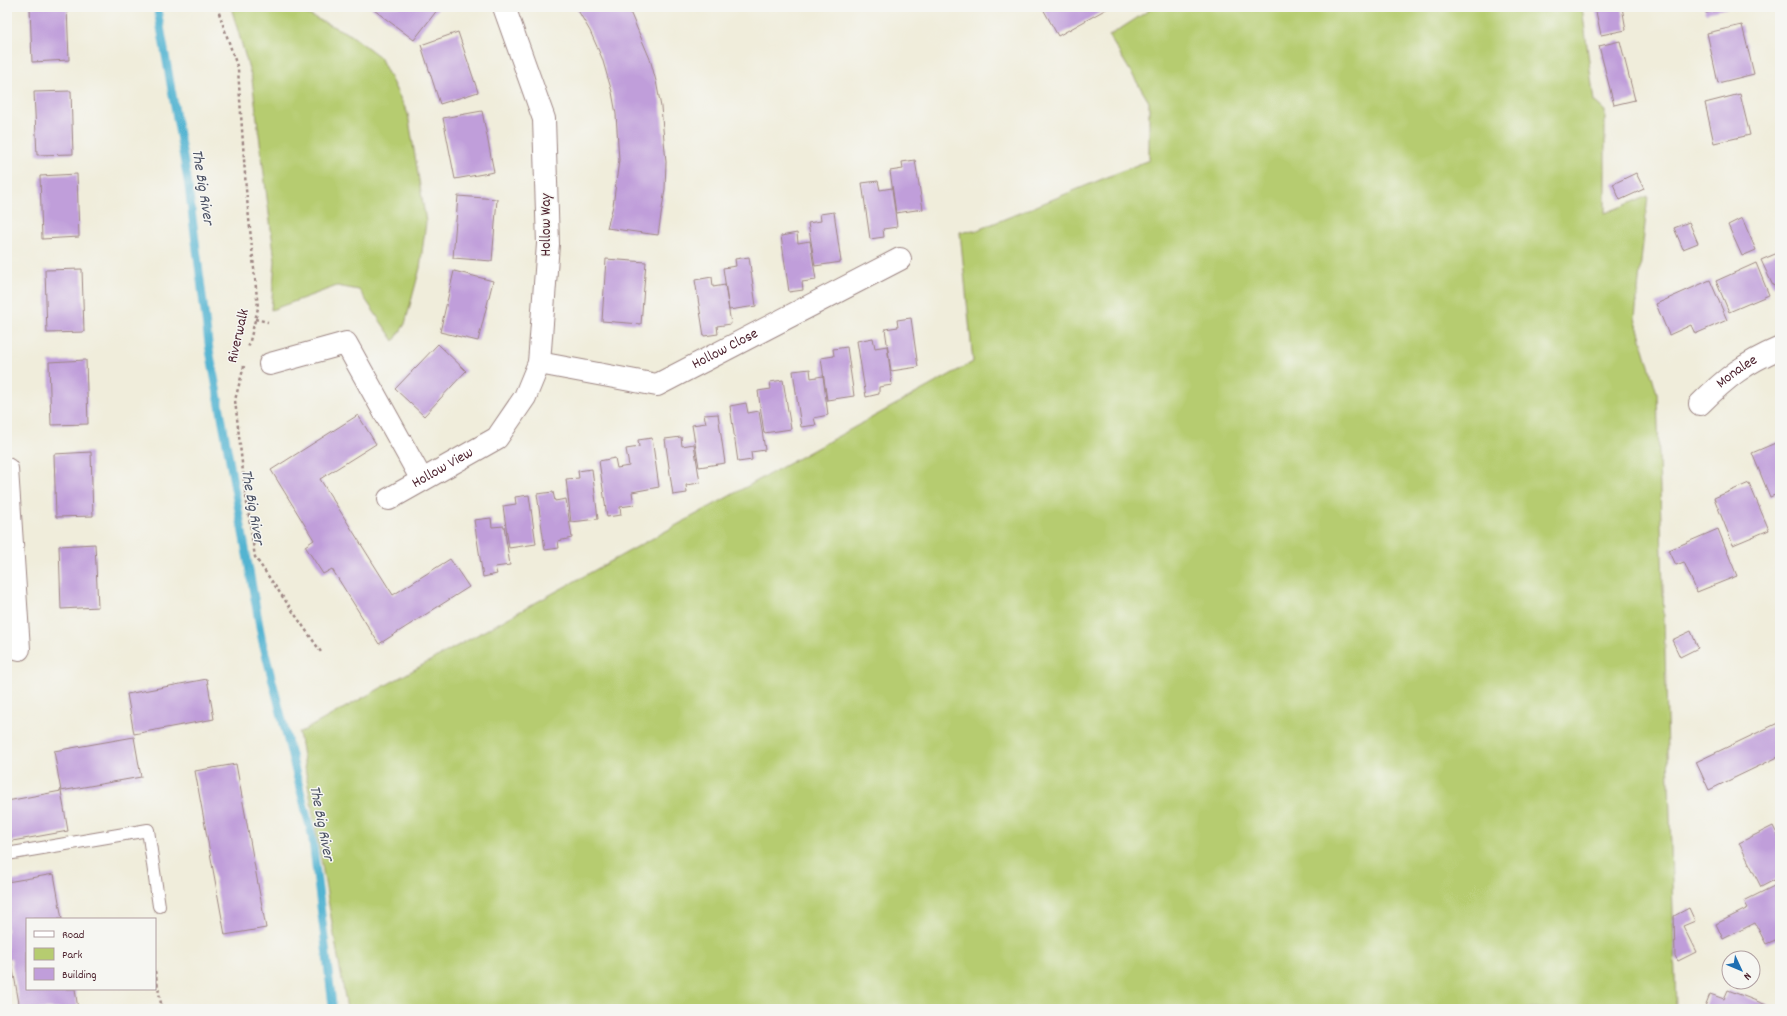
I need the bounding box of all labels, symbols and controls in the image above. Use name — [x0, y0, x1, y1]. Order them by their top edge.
water label: The Big River — [185, 148, 220, 228]
street label: Hollow Way — [536, 193, 558, 257]
street label: Riverwalk — [222, 307, 256, 365]
street label: Hollow Close — [688, 323, 763, 376]
street label: Monalee — [1712, 350, 1762, 394]
street label: Hollow View — [408, 442, 478, 495]
water label: The Big River — [234, 468, 270, 548]
water label: The Big River — [302, 784, 340, 865]
legend — [26, 918, 156, 990]
text: Road — [62, 927, 84, 944]
text: Park — [62, 947, 83, 964]
north arrow — [1721, 950, 1761, 990]
text: Building — [62, 967, 97, 984]
text: N — [1739, 968, 1754, 983]

